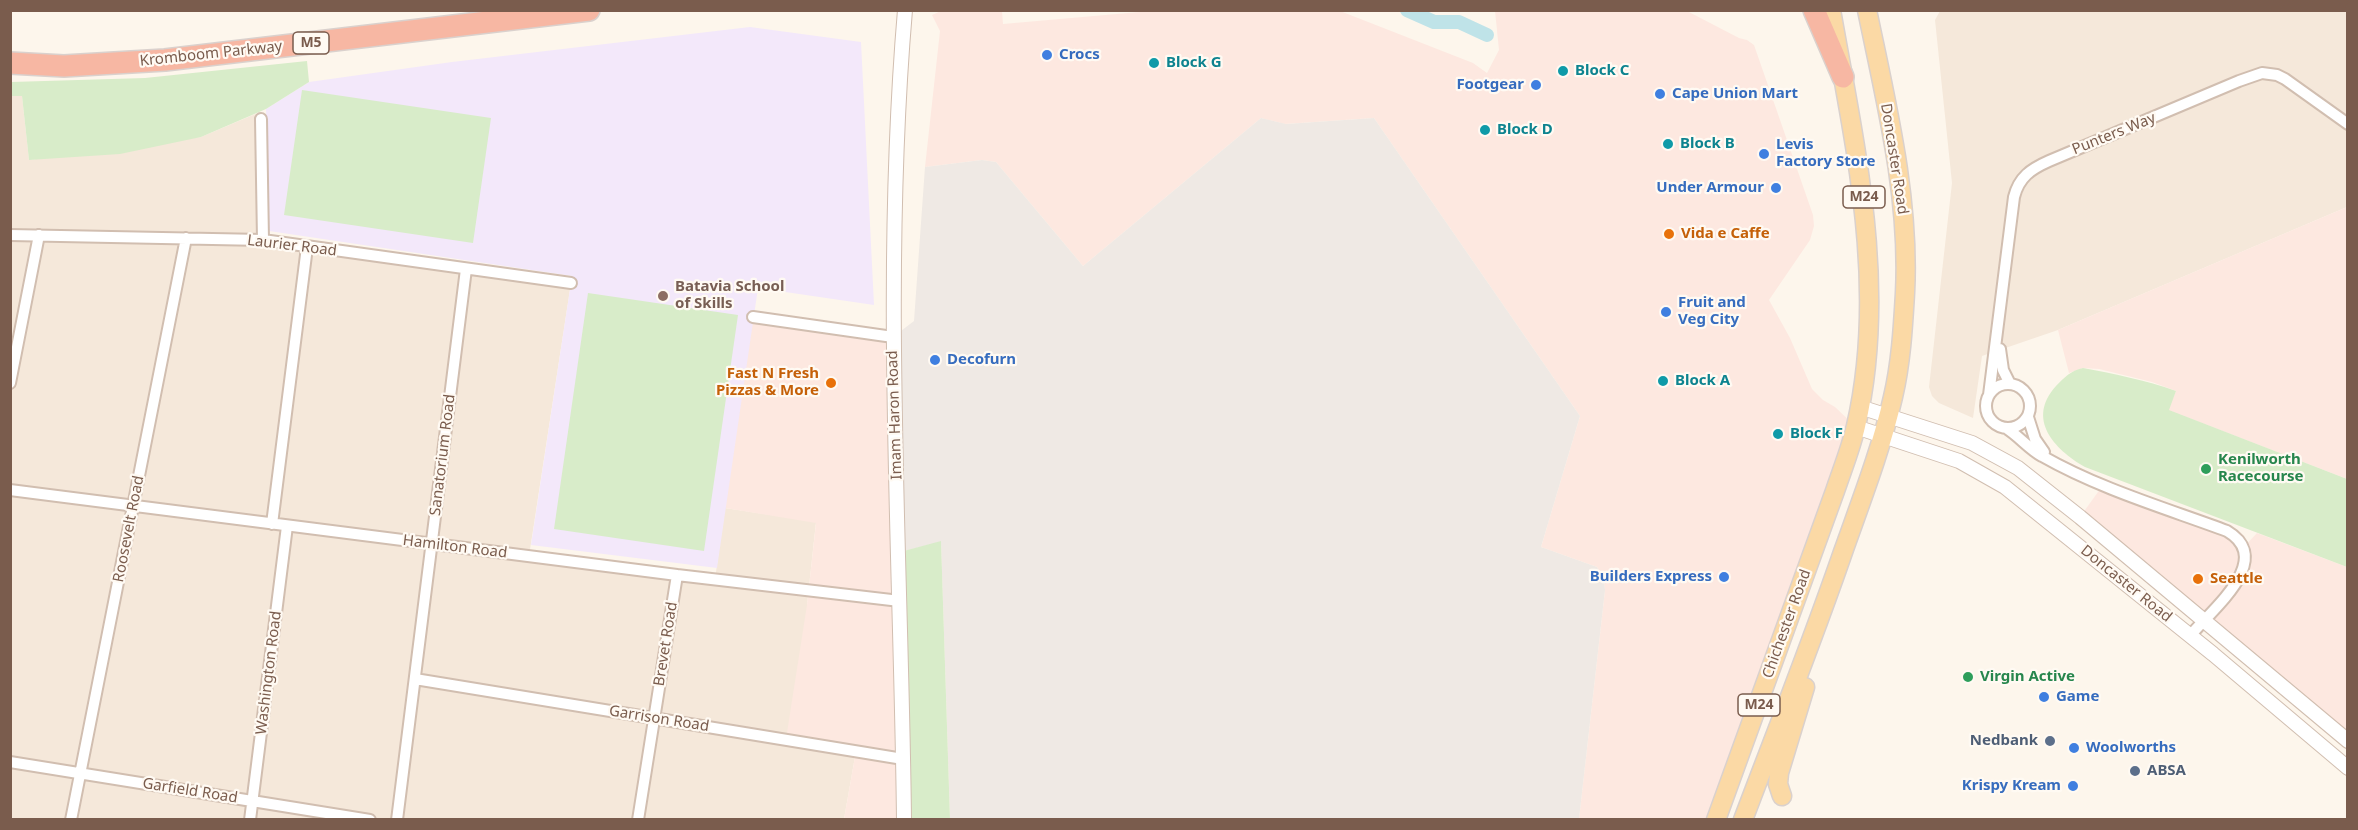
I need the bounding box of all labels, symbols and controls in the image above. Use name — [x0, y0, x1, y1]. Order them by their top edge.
road number: M5 — [293, 32, 329, 54]
street label: Kromboom Parkway — [139, 38, 283, 70]
place label: Crocs — [1059, 46, 1100, 64]
marker: Crocs — [1040, 48, 1054, 62]
place label: Block G — [1166, 54, 1222, 72]
marker: Block G — [1147, 56, 1161, 70]
place label: Block C — [1575, 62, 1629, 80]
marker: Block C — [1556, 64, 1570, 78]
place label: Footgear — [1456, 76, 1524, 94]
marker: Footgear — [1529, 78, 1543, 92]
place label: Cape Union Mart — [1672, 85, 1798, 103]
marker: Cape Union Mart — [1653, 87, 1667, 101]
street label: Doncaster Road — [1876, 102, 1912, 216]
street label: Punters Way — [2070, 109, 2158, 159]
place label: Block D — [1497, 121, 1553, 139]
marker: Block D — [1478, 123, 1492, 137]
place label: Block B — [1680, 135, 1735, 153]
place label: Levis Factory Store — [1776, 136, 1876, 171]
marker: Block B — [1661, 137, 1675, 151]
marker: Levis Factory Store — [1757, 147, 1771, 161]
place label: Under Armour — [1656, 179, 1764, 197]
marker: Under Armour — [1769, 181, 1783, 195]
road number: M24 — [1843, 186, 1885, 208]
place label: Vida e Caffe — [1681, 225, 1770, 243]
marker: Vida e Caffe — [1662, 227, 1676, 241]
street label: Laurier Road — [246, 232, 338, 260]
place label: Batavia School of Skills — [675, 278, 784, 313]
marker: Batavia School of Skills — [656, 289, 670, 303]
place label: Fruit and Veg City — [1678, 294, 1746, 329]
marker: Fruit and Veg City — [1659, 305, 1673, 319]
street label: Imam Haron Road — [884, 350, 906, 480]
place label: Decofurn — [947, 351, 1016, 369]
marker: Decofurn — [928, 353, 942, 367]
place label: Fast N Fresh Pizzas & More — [716, 365, 819, 400]
place label: Block A — [1675, 372, 1730, 390]
marker: Block A — [1656, 374, 1670, 388]
marker: Fast N Fresh Pizzas & More — [824, 376, 838, 390]
street label: Sanatorium Road — [427, 393, 459, 517]
place label: Block F — [1790, 425, 1843, 443]
marker: Block F — [1771, 427, 1785, 441]
place label: Kenilworth Racecourse — [2218, 451, 2304, 486]
marker: Kenilworth Racecourse — [2199, 462, 2213, 476]
street label: Roosevelt Road — [110, 474, 148, 584]
street label: Hamilton Road — [402, 532, 508, 562]
street label: Doncaster Road — [2077, 542, 2175, 626]
street label: Chichester Road — [1759, 567, 1815, 681]
place label: Builders Express — [1590, 568, 1712, 586]
marker: Builders Express — [1717, 570, 1731, 584]
place label: Seattle — [2210, 570, 2263, 588]
marker: Seattle — [2191, 572, 2205, 586]
street label: Brevet Road — [650, 600, 682, 688]
street label: Washington Road — [252, 610, 286, 736]
place label: Virgin Active — [1980, 668, 2075, 686]
marker: Virgin Active — [1961, 670, 1975, 684]
place label: Game — [2056, 688, 2099, 706]
marker: Game — [2037, 690, 2051, 704]
road number: M24 — [1738, 694, 1780, 716]
street label: Garrison Road — [608, 702, 710, 736]
place label: Nedbank — [1970, 732, 2038, 750]
marker: Nedbank — [2043, 734, 2057, 748]
place label: Woolworths — [2086, 739, 2176, 757]
marker: Woolworths — [2067, 741, 2081, 755]
place label: ABSA — [2147, 762, 2186, 780]
marker: ABSA — [2128, 764, 2142, 778]
street label: Garfield Road — [141, 775, 239, 807]
place label: Krispy Kream — [1962, 777, 2061, 795]
marker: Krispy Kream — [2066, 779, 2080, 793]

